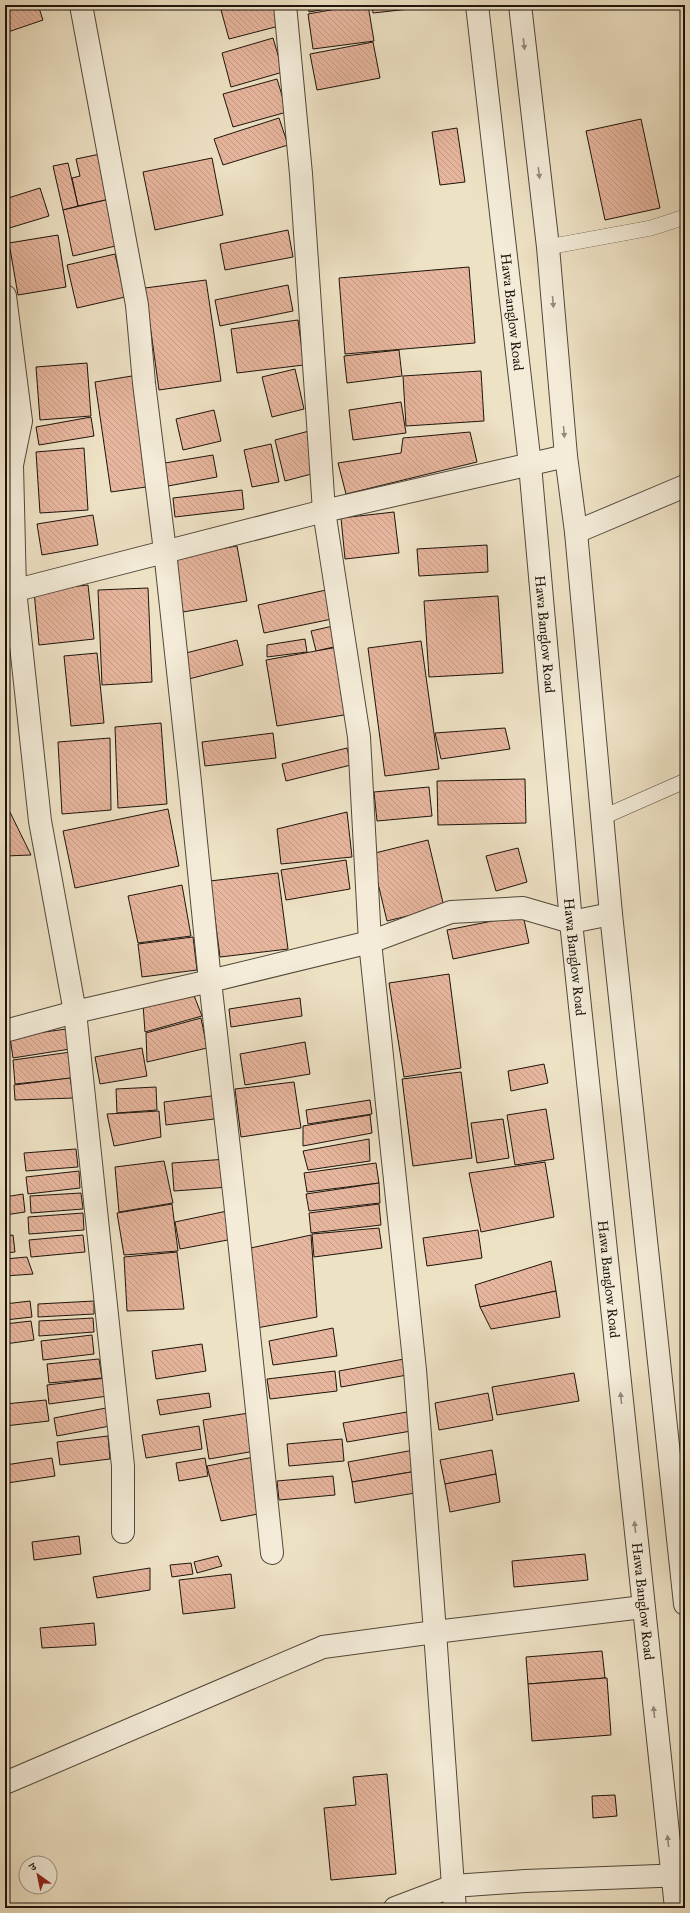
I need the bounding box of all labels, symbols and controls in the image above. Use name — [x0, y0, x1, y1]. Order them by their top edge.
one-way arrow — [521, 38, 527, 50]
one-way arrow — [536, 167, 542, 179]
street label: Hawa Banglow Road — [497, 252, 527, 372]
one-way arrow — [549, 296, 556, 308]
one-way arrow — [561, 426, 568, 438]
street label: Hawa Banglow Road — [531, 575, 558, 694]
street label: Hawa Banglow Road — [560, 897, 589, 1017]
street label: Hawa Banglow Road — [594, 1219, 623, 1339]
one-way arrow — [618, 1392, 624, 1404]
one-way arrow — [631, 1521, 638, 1533]
street label: Hawa Banglow Road — [628, 1542, 658, 1661]
one-way arrow — [651, 1706, 658, 1718]
one-way arrow — [665, 1835, 672, 1847]
north arrow — [18, 1855, 58, 1895]
text: उ — [26, 1859, 40, 1875]

